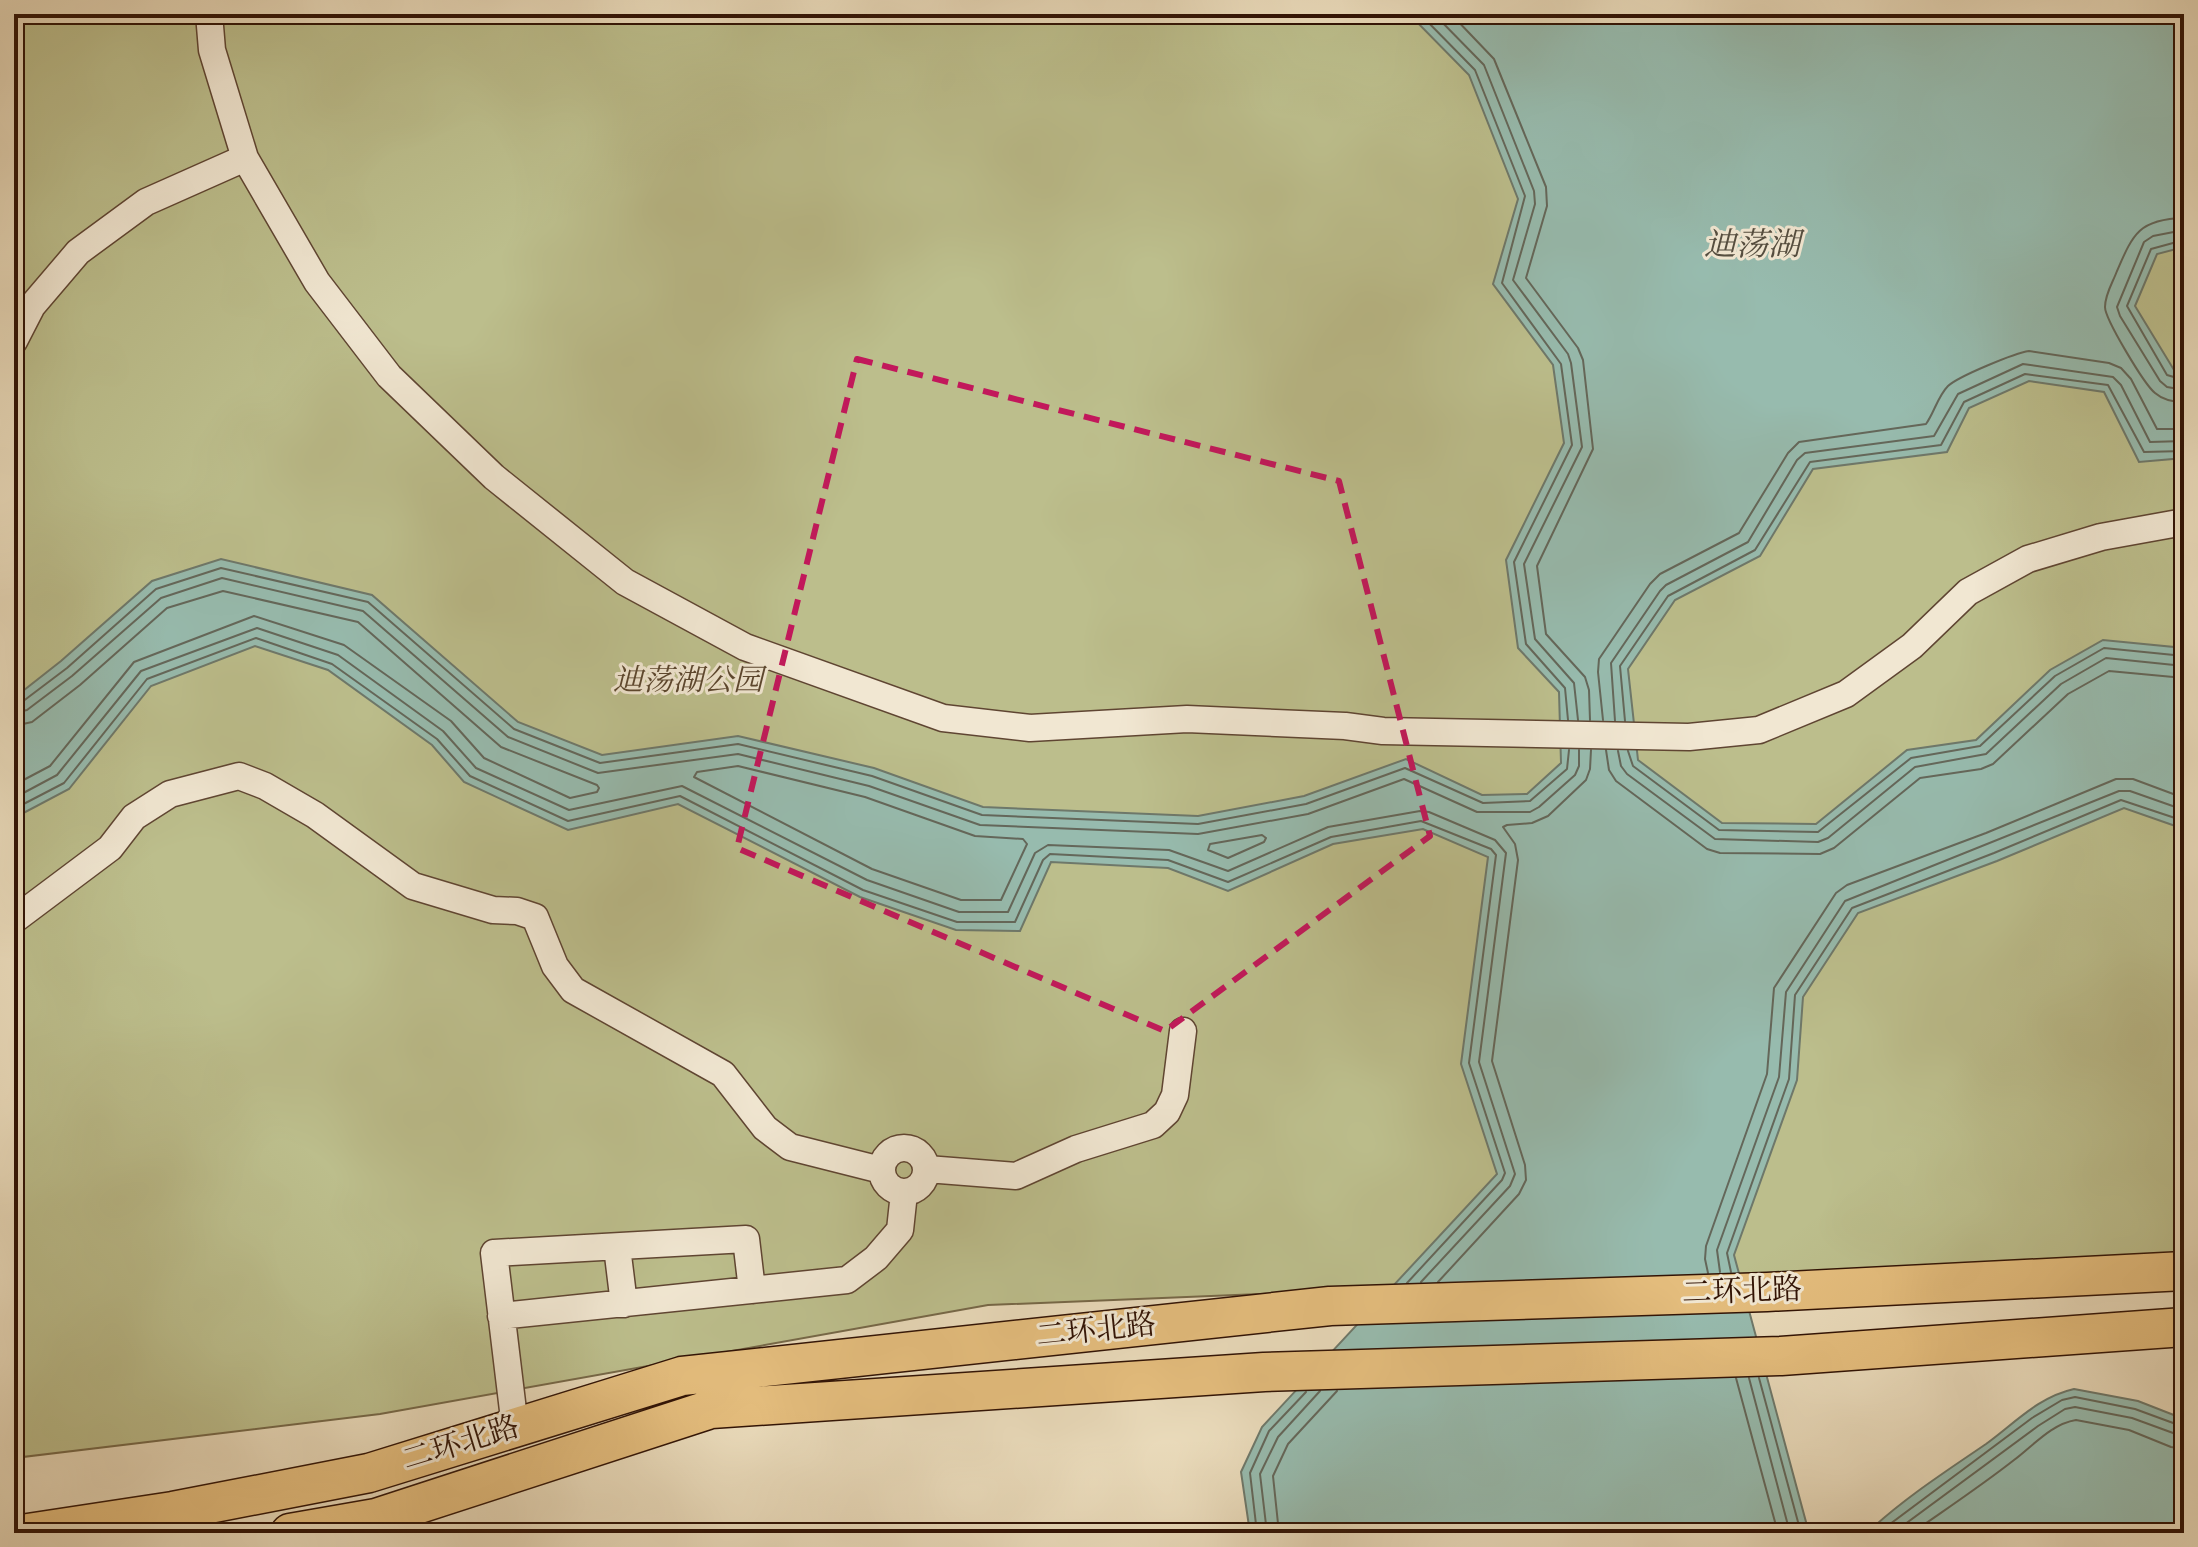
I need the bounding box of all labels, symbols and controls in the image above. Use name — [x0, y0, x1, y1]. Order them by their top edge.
water label: 迪荡湖 — [1704, 226, 1805, 266]
park label: 迪荡湖公园 — [613, 663, 767, 700]
street label: 二环北路 — [1681, 1271, 1803, 1313]
street label: 二环北路 — [1034, 1306, 1158, 1356]
street label: 二环北路 — [398, 1409, 524, 1479]

